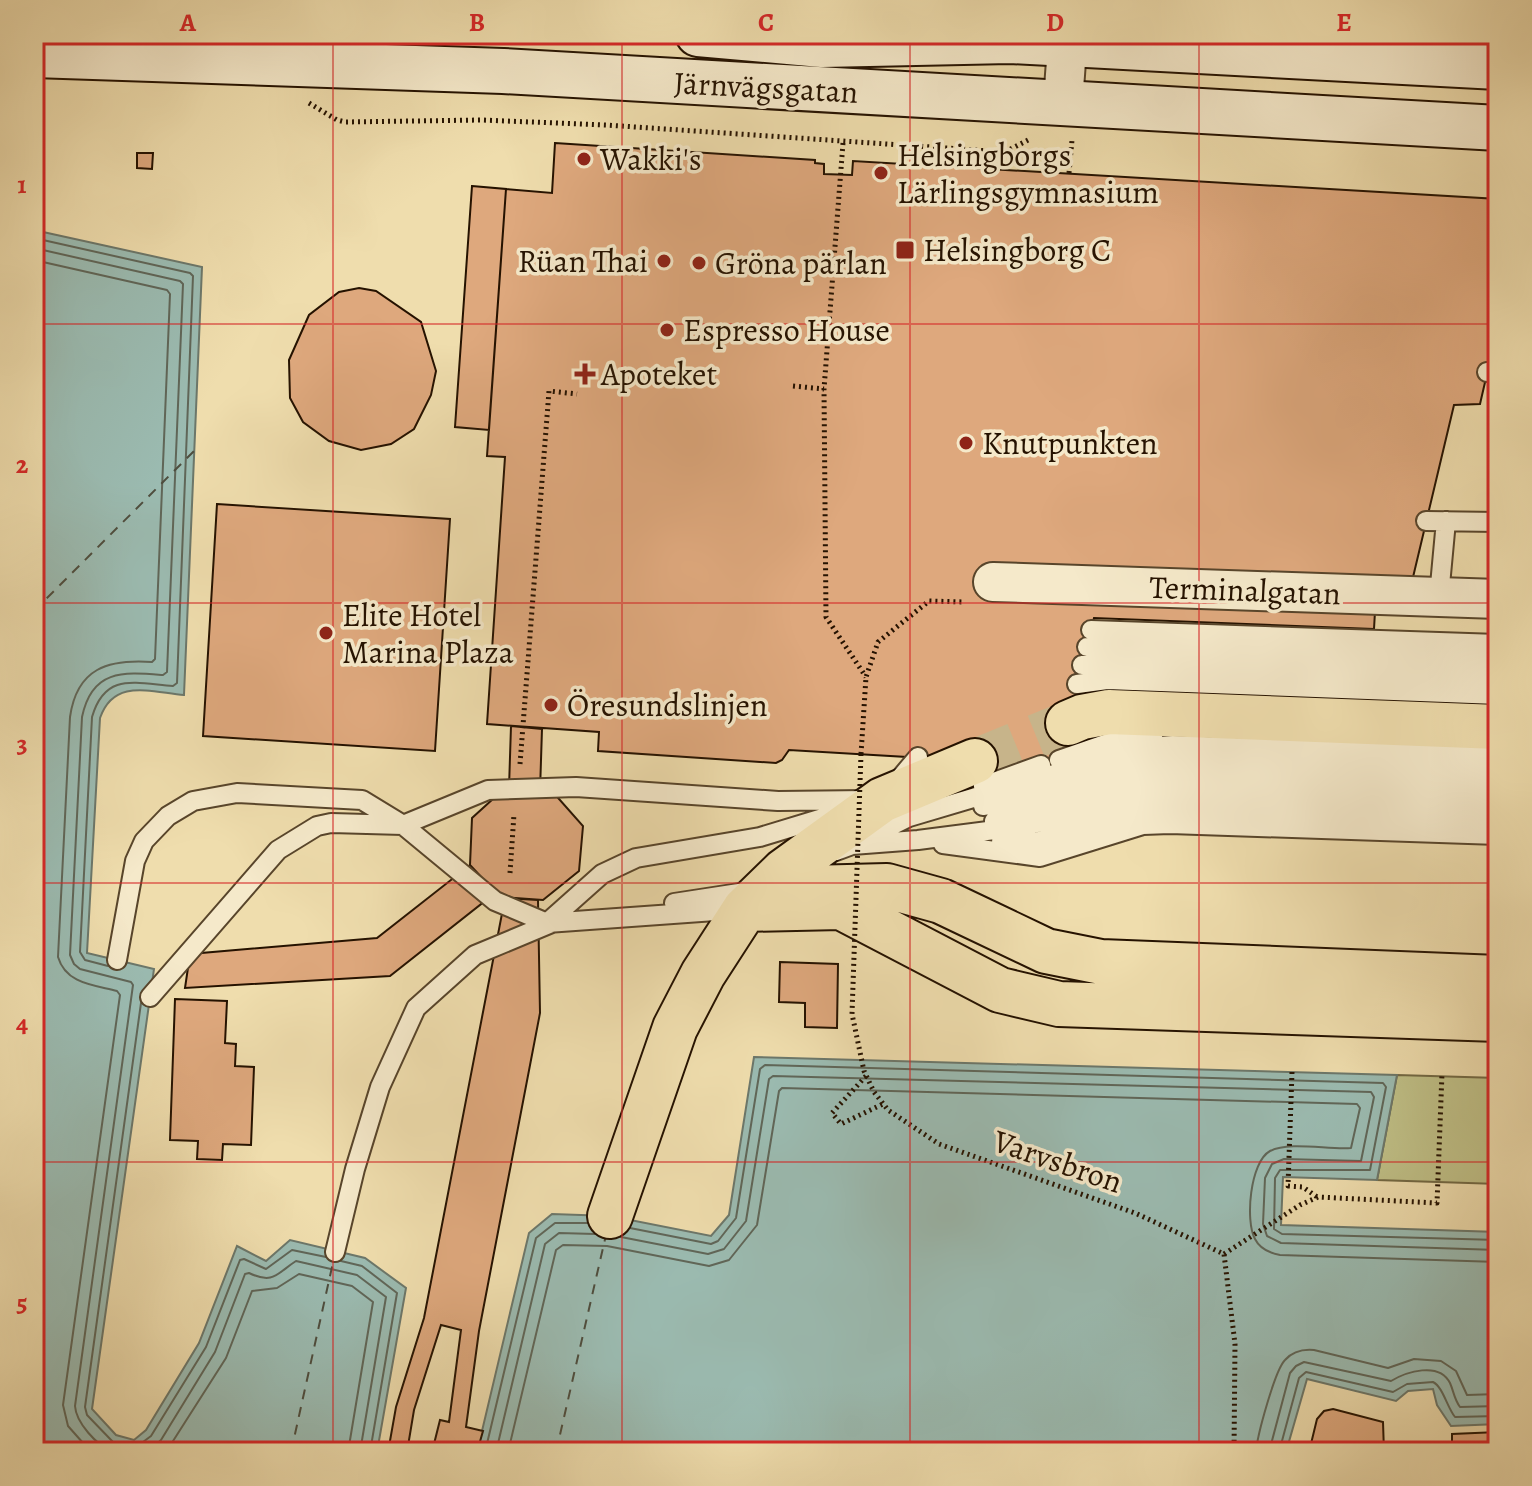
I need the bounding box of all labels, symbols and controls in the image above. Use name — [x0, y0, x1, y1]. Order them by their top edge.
text: A — [179, 5, 197, 40]
text: B — [469, 5, 485, 40]
text: C — [758, 5, 774, 40]
text: D — [1046, 5, 1064, 40]
text: E — [1336, 5, 1352, 40]
street label: Järnvägsgatan — [673, 60, 859, 114]
place label: Helsingborgs Lärlingsgymnasium — [897, 133, 1159, 214]
place label: Wakki's — [599, 137, 702, 181]
marker: Wakki's — [575, 150, 593, 168]
marker: Helsingborgs Lärlingsgymnasium — [872, 164, 890, 182]
text: 1 — [17, 167, 27, 202]
place label: Helsingborg C — [923, 228, 1111, 272]
place label: Rüan Thai — [518, 239, 648, 283]
marker: Helsingborg C — [894, 239, 916, 261]
place label: Gröna pärlan — [715, 241, 887, 285]
marker: Rüan Thai — [655, 252, 673, 270]
marker: Gröna pärlan — [690, 254, 708, 272]
place label: Espresso House — [683, 308, 890, 352]
marker: Espresso House — [658, 321, 676, 339]
place label: Apoteket — [600, 352, 717, 396]
marker: Apoteket — [576, 365, 594, 383]
place label: Knutpunkten — [982, 421, 1158, 465]
marker: Knutpunkten — [957, 434, 975, 452]
text: 2 — [16, 447, 29, 482]
street label: Terminalgatan — [1148, 565, 1342, 615]
place label: Elite Hotel Marina Plaza — [342, 593, 514, 674]
marker: Elite Hotel Marina Plaza — [317, 624, 335, 642]
place label: Öresundslinjen — [567, 683, 767, 727]
marker: Öresundslinjen — [542, 696, 560, 714]
text: 3 — [16, 726, 28, 761]
text: 4 — [16, 1006, 28, 1041]
street label: Varvsbron — [987, 1118, 1128, 1204]
text: 5 — [16, 1285, 28, 1320]

